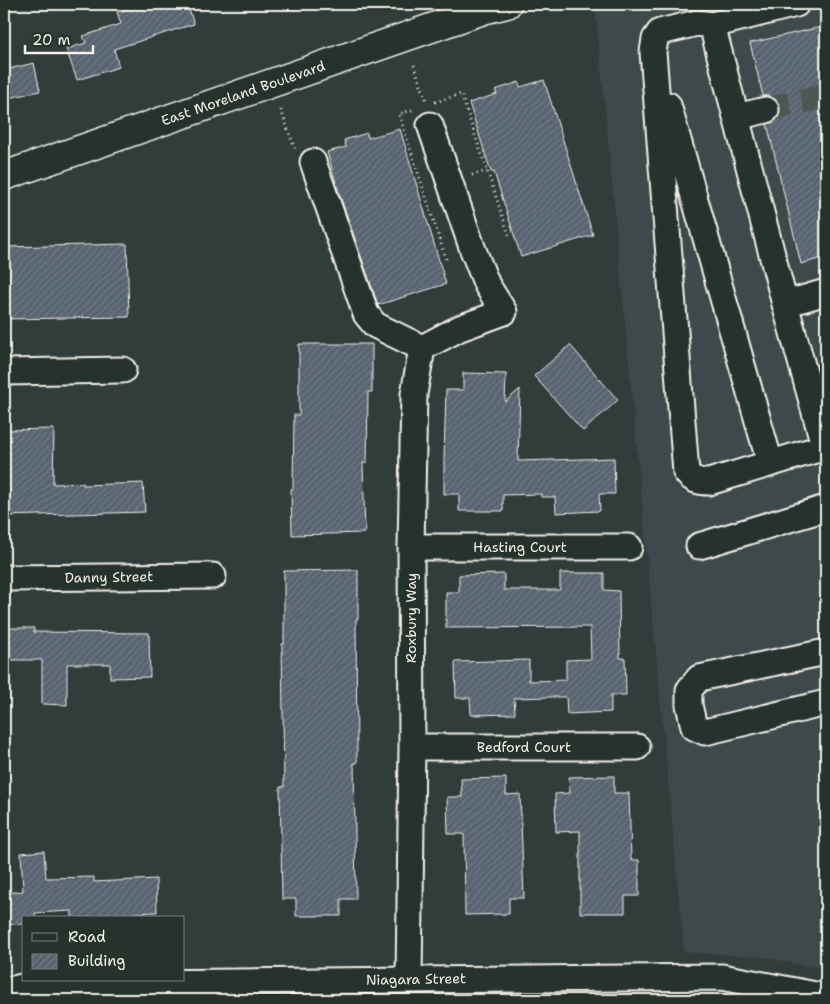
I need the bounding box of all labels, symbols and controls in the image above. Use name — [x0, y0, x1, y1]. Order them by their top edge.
scale bar — [25, 22, 92, 54]
text: 20 m — [32, 30, 71, 50]
street label: East Moreland Boulevard — [159, 56, 328, 130]
street label: Hasting Court — [473, 538, 567, 556]
street label: Danny Street — [65, 567, 153, 587]
street label: Roxbury Way — [402, 573, 420, 663]
street label: Bedford Court — [477, 738, 571, 756]
legend — [22, 916, 185, 982]
text: Road — [68, 927, 106, 947]
text: Building — [68, 951, 125, 971]
street label: Niagara Street — [366, 969, 466, 989]

